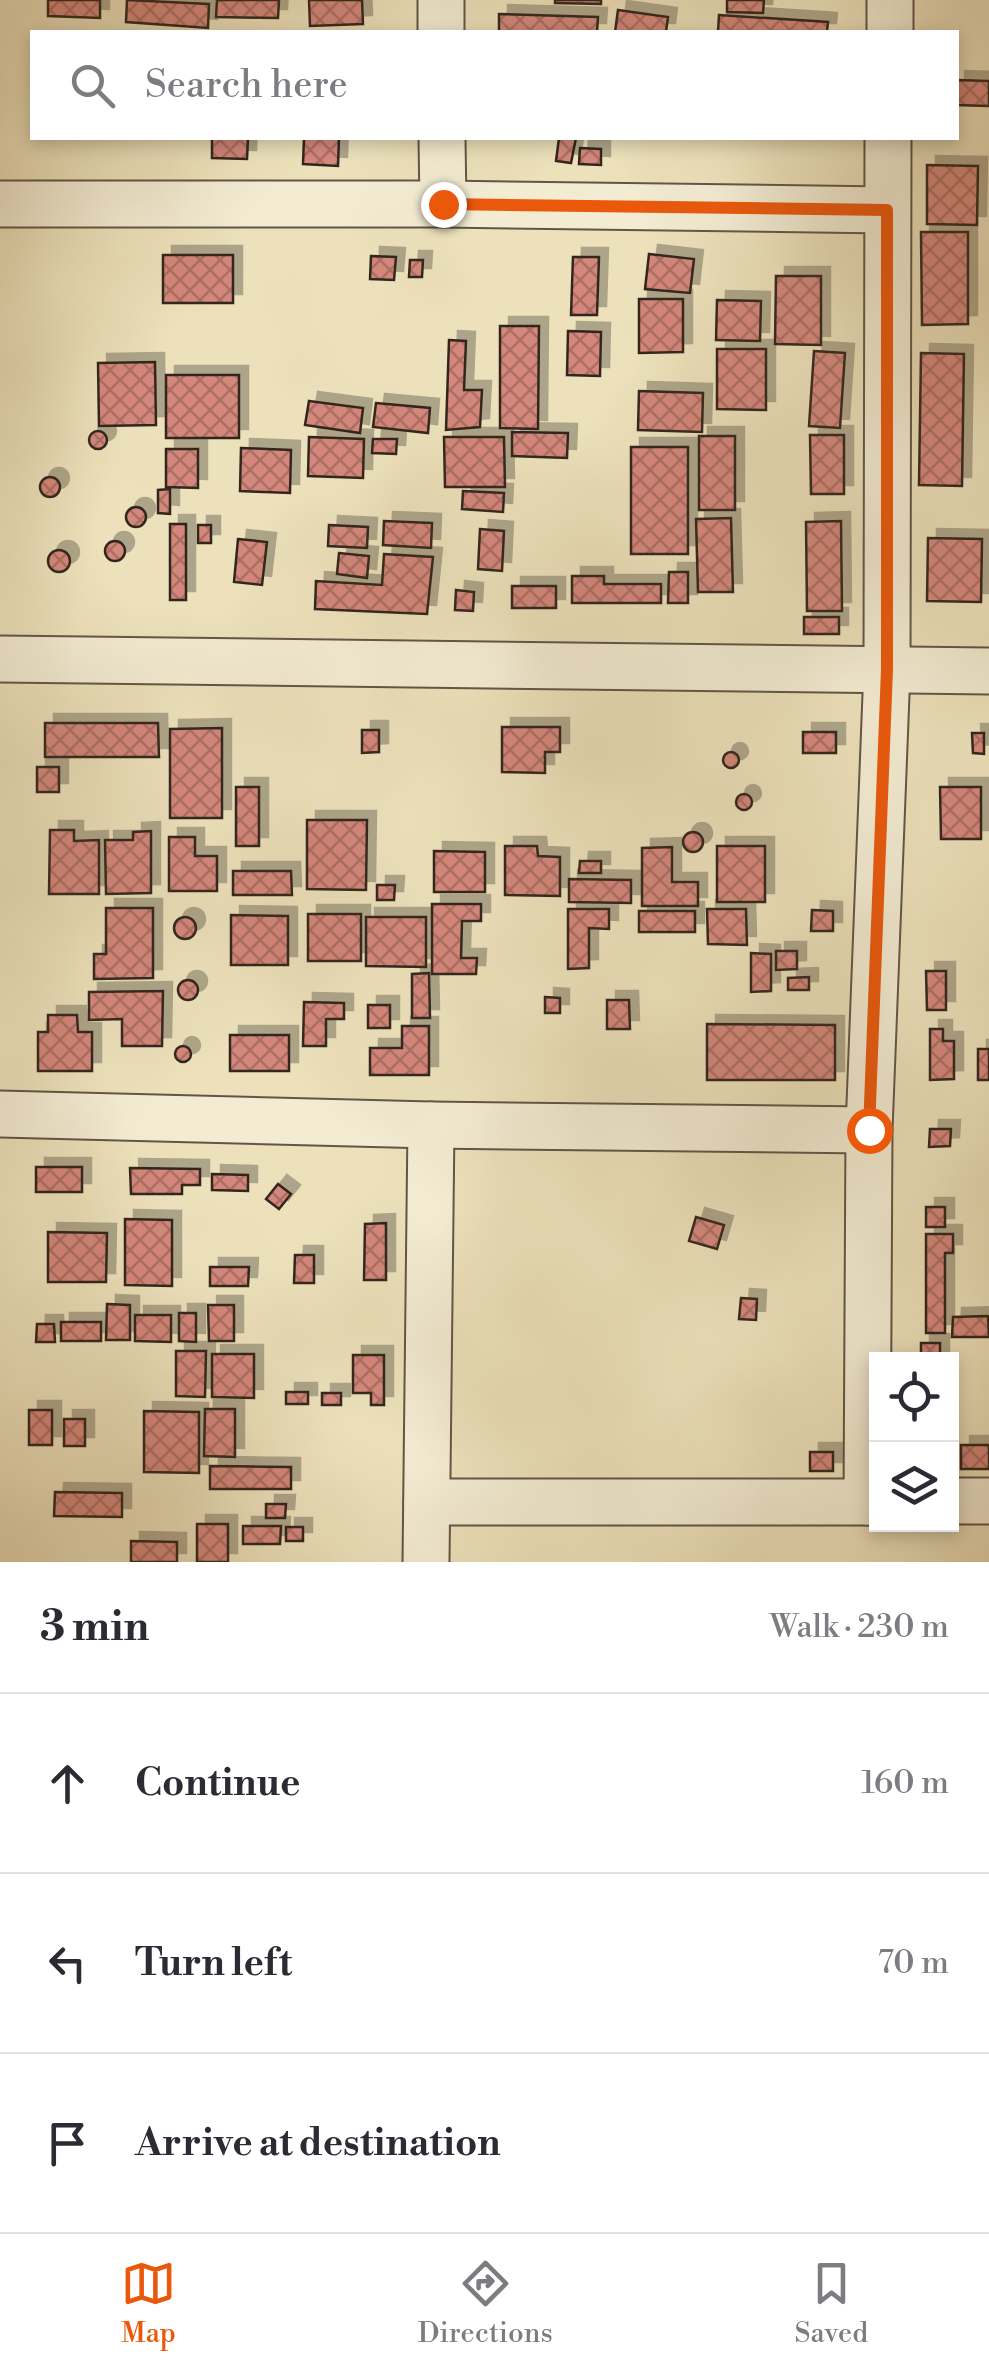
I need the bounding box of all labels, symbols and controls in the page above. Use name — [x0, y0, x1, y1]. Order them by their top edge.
search box — [30, 30, 959, 140]
icon: search — [65, 58, 120, 113]
text: Search here — [145, 62, 348, 109]
route end — [421, 182, 467, 228]
route start — [847, 1108, 893, 1154]
map controls — [869, 1352, 959, 1532]
button: locate — [869, 1352, 959, 1442]
button: layers — [869, 1442, 959, 1532]
text: 3 min — [40, 1601, 149, 1654]
text: Walk · 230 m — [769, 1607, 949, 1647]
icon: ahead — [40, 1756, 95, 1811]
text: Continue — [135, 1760, 300, 1807]
text: 160 m — [861, 1763, 949, 1803]
icon: left — [40, 1936, 95, 1991]
text: Turn left — [135, 1940, 292, 1987]
text: 70 m — [878, 1943, 949, 1983]
icon: arrive — [40, 2116, 95, 2171]
text: Arrive at destination — [135, 2120, 501, 2167]
tab: Map — [121, 2256, 176, 2351]
tab: Directions — [418, 2256, 553, 2351]
tab: Saved — [795, 2256, 868, 2351]

